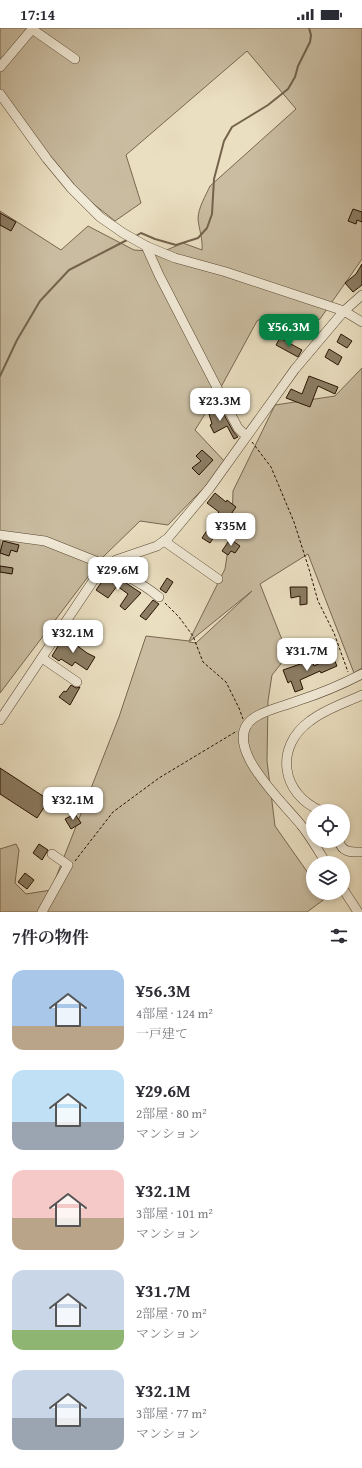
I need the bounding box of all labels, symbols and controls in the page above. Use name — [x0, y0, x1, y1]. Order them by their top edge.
text: 17:14 — [20, 4, 55, 25]
pin: ¥56.3M — [256, 314, 322, 348]
text: ¥56.3M — [268, 317, 310, 336]
pin: ¥23.3M — [187, 388, 253, 422]
text: ¥23.3M — [199, 391, 241, 410]
pin: ¥35M — [207, 513, 255, 547]
text: ¥35M — [215, 516, 247, 535]
pin: ¥29.6M — [85, 557, 151, 591]
text: ¥29.6M — [97, 560, 139, 579]
pin: ¥32.1M — [40, 620, 106, 654]
text: ¥32.1M — [52, 623, 94, 642]
pin: ¥31.7M — [274, 638, 340, 672]
text: ¥31.7M — [286, 641, 328, 660]
pin: ¥32.1M — [40, 787, 106, 821]
text: ¥32.1M — [52, 790, 94, 809]
map controls — [306, 804, 350, 900]
button: locate — [306, 804, 350, 848]
button: layers — [306, 856, 350, 900]
text: 7件の物件 — [12, 924, 89, 949]
icon: filters — [328, 925, 350, 947]
text: ¥56.3M — [136, 978, 191, 1003]
icon: home — [44, 986, 92, 1034]
text: 4部屋 · 124 m² — [136, 1004, 213, 1023]
text: 一戸建て — [136, 1024, 188, 1043]
text: ¥29.6M — [136, 1078, 191, 1103]
icon: home — [44, 1086, 92, 1134]
text: 2部屋 · 80 m² — [136, 1104, 207, 1123]
text: マンション — [136, 1124, 200, 1143]
text: ¥32.1M — [136, 1178, 191, 1203]
icon: home — [44, 1186, 92, 1234]
text: 3部屋 · 101 m² — [136, 1204, 213, 1223]
text: マンション — [136, 1224, 200, 1243]
text: ¥31.7M — [136, 1278, 191, 1303]
icon: home — [44, 1286, 92, 1334]
text: 2部屋 · 70 m² — [136, 1304, 207, 1323]
text: マンション — [136, 1324, 200, 1343]
text: ¥32.1M — [136, 1378, 191, 1403]
icon: home — [44, 1386, 92, 1434]
text: 3部屋 · 77 m² — [136, 1404, 207, 1423]
text: マンション — [136, 1424, 200, 1443]

